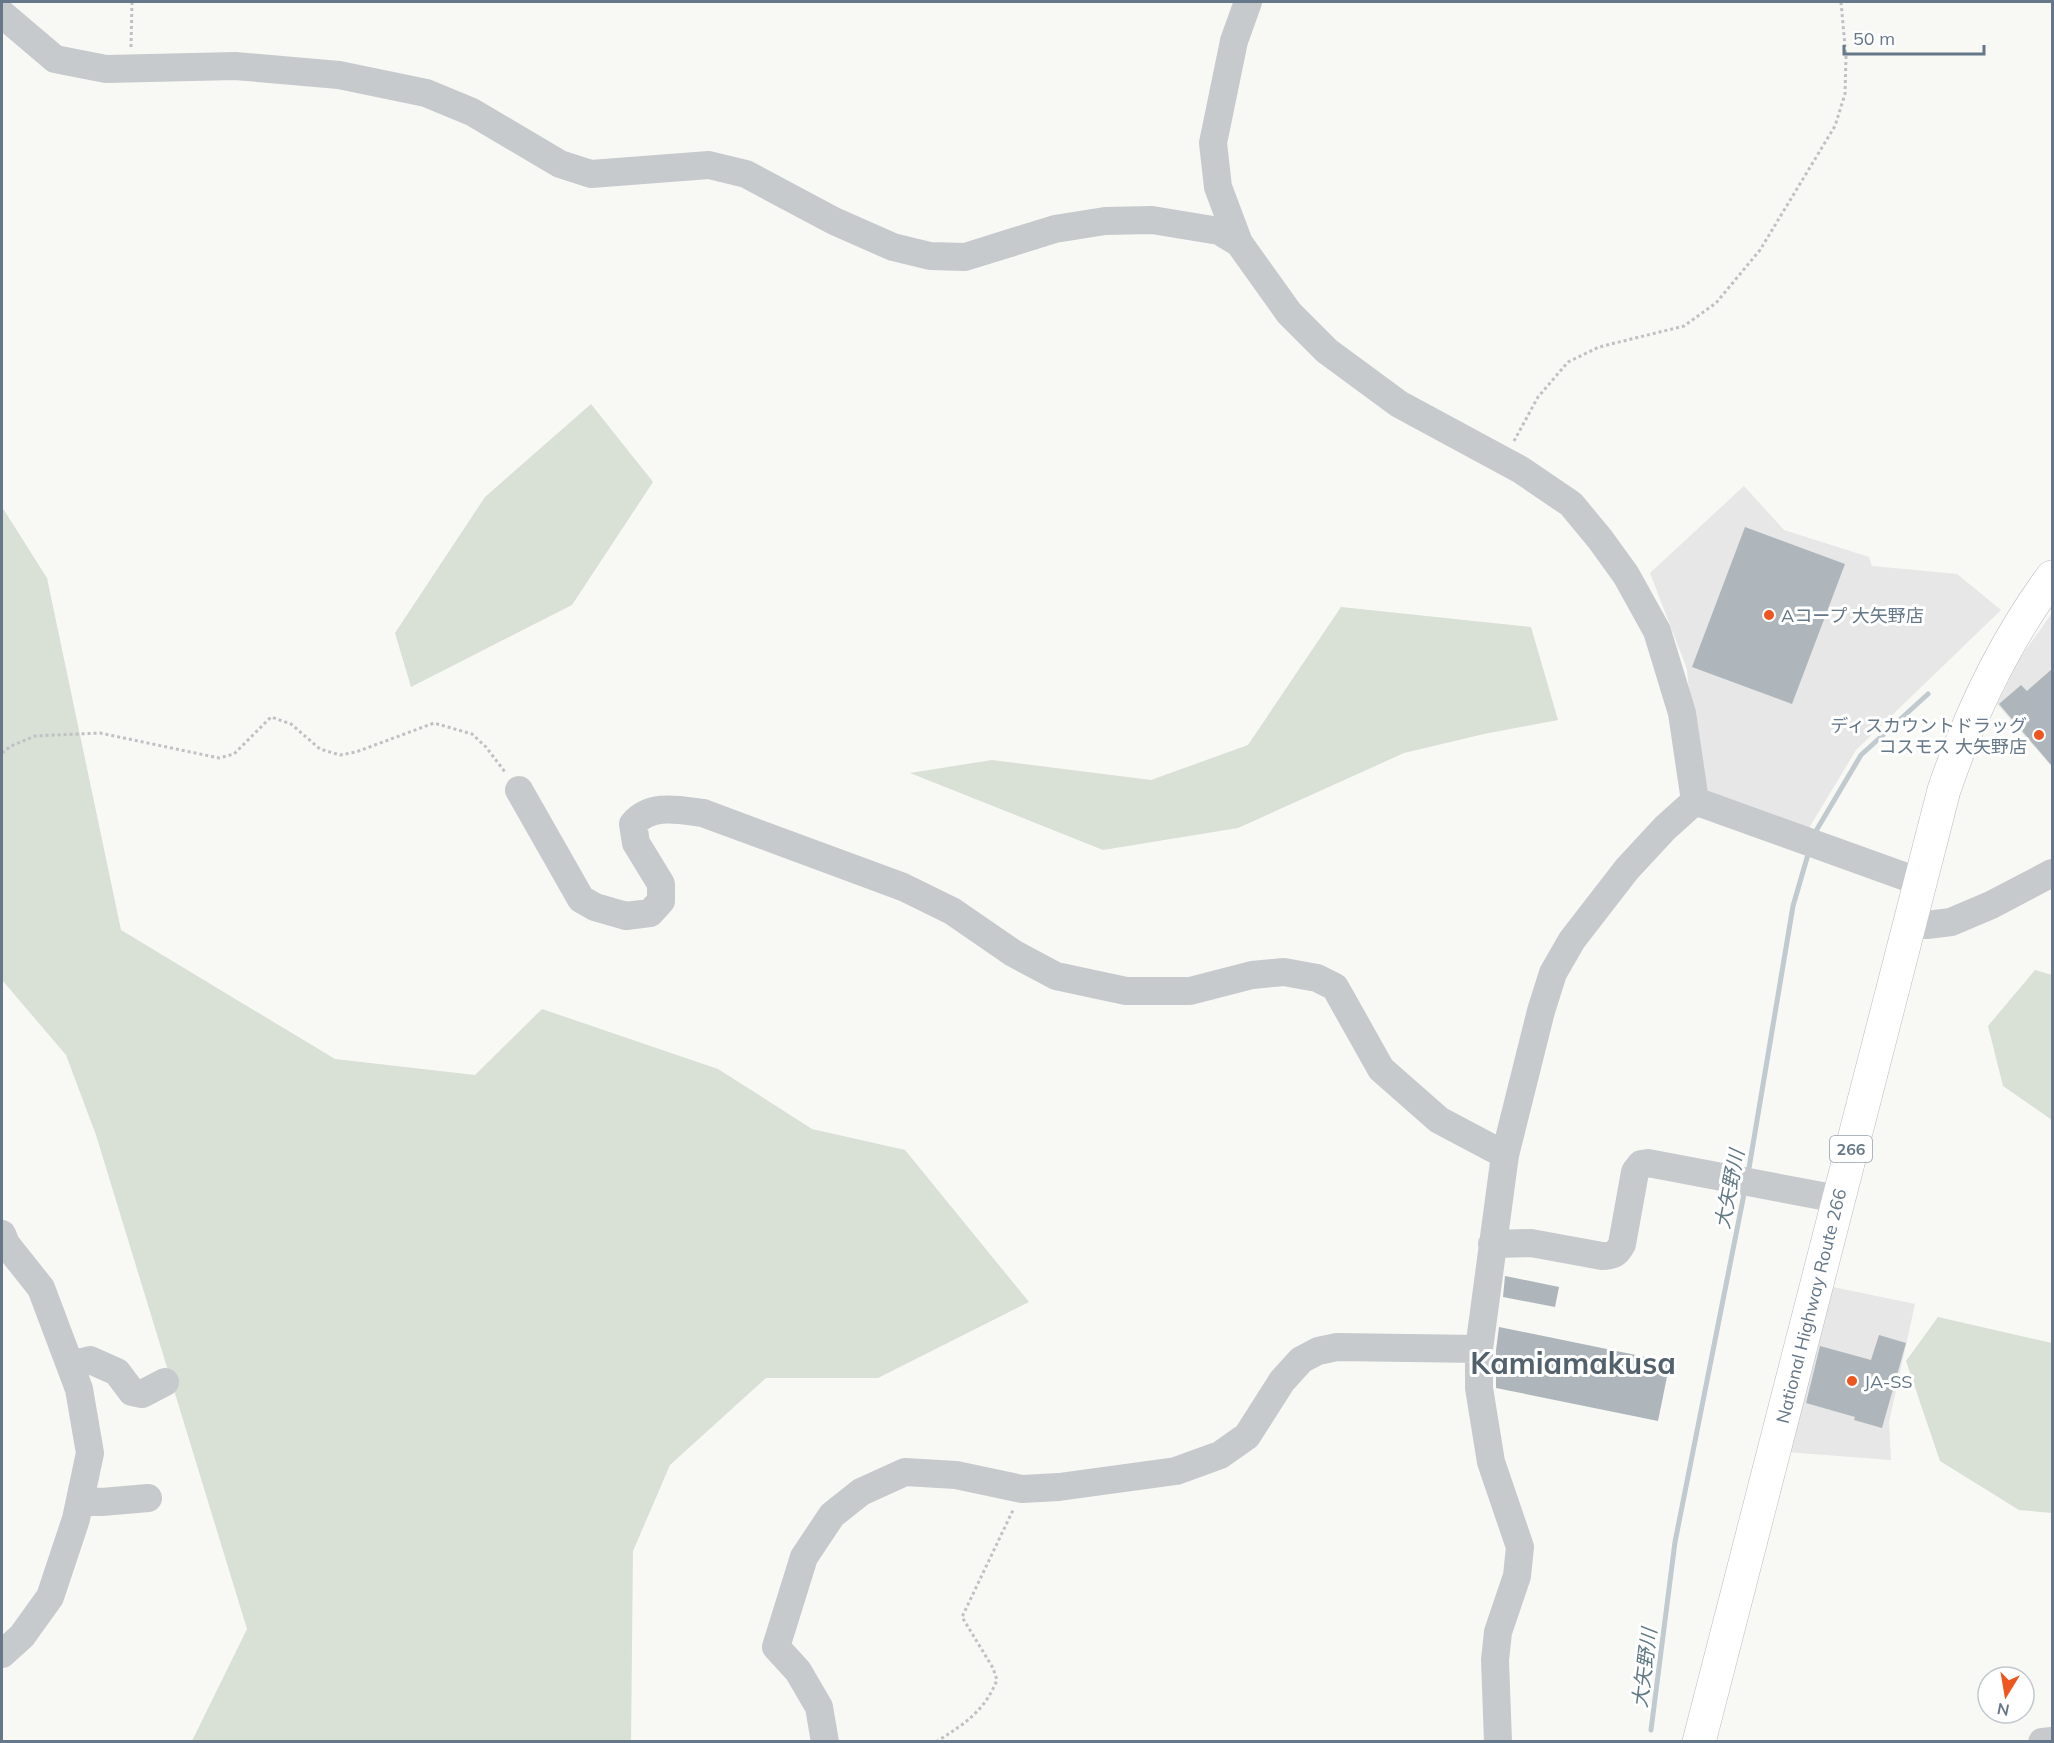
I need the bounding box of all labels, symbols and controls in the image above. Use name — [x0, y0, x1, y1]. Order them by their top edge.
scale bar — [1844, 18, 1984, 56]
text: 50 m — [1853, 27, 1895, 50]
place label: Aコープ 大矢野店 — [1781, 604, 1924, 627]
marker: Aコープ 大矢野店 — [1762, 608, 1776, 622]
place label: ディスカウントドラッグ コスモス 大矢野店 — [1830, 714, 2027, 758]
marker: ディスカウントドラッグ コスモス 大矢野店 — [2032, 728, 2046, 742]
road number: 266 — [1830, 1136, 1872, 1162]
water label: 大矢野川 — [1709, 1145, 1749, 1231]
street label: National Highway Route 266 — [1771, 1186, 1851, 1426]
district label: Kamiamakusa — [1470, 1344, 1676, 1382]
place label: JA-SS — [1864, 1370, 1913, 1393]
marker: JA-SS — [1845, 1374, 1859, 1388]
water label: 大矢野川 — [1627, 1625, 1662, 1709]
north arrow — [1976, 1665, 2036, 1725]
text: N — [1995, 1699, 2011, 1721]

